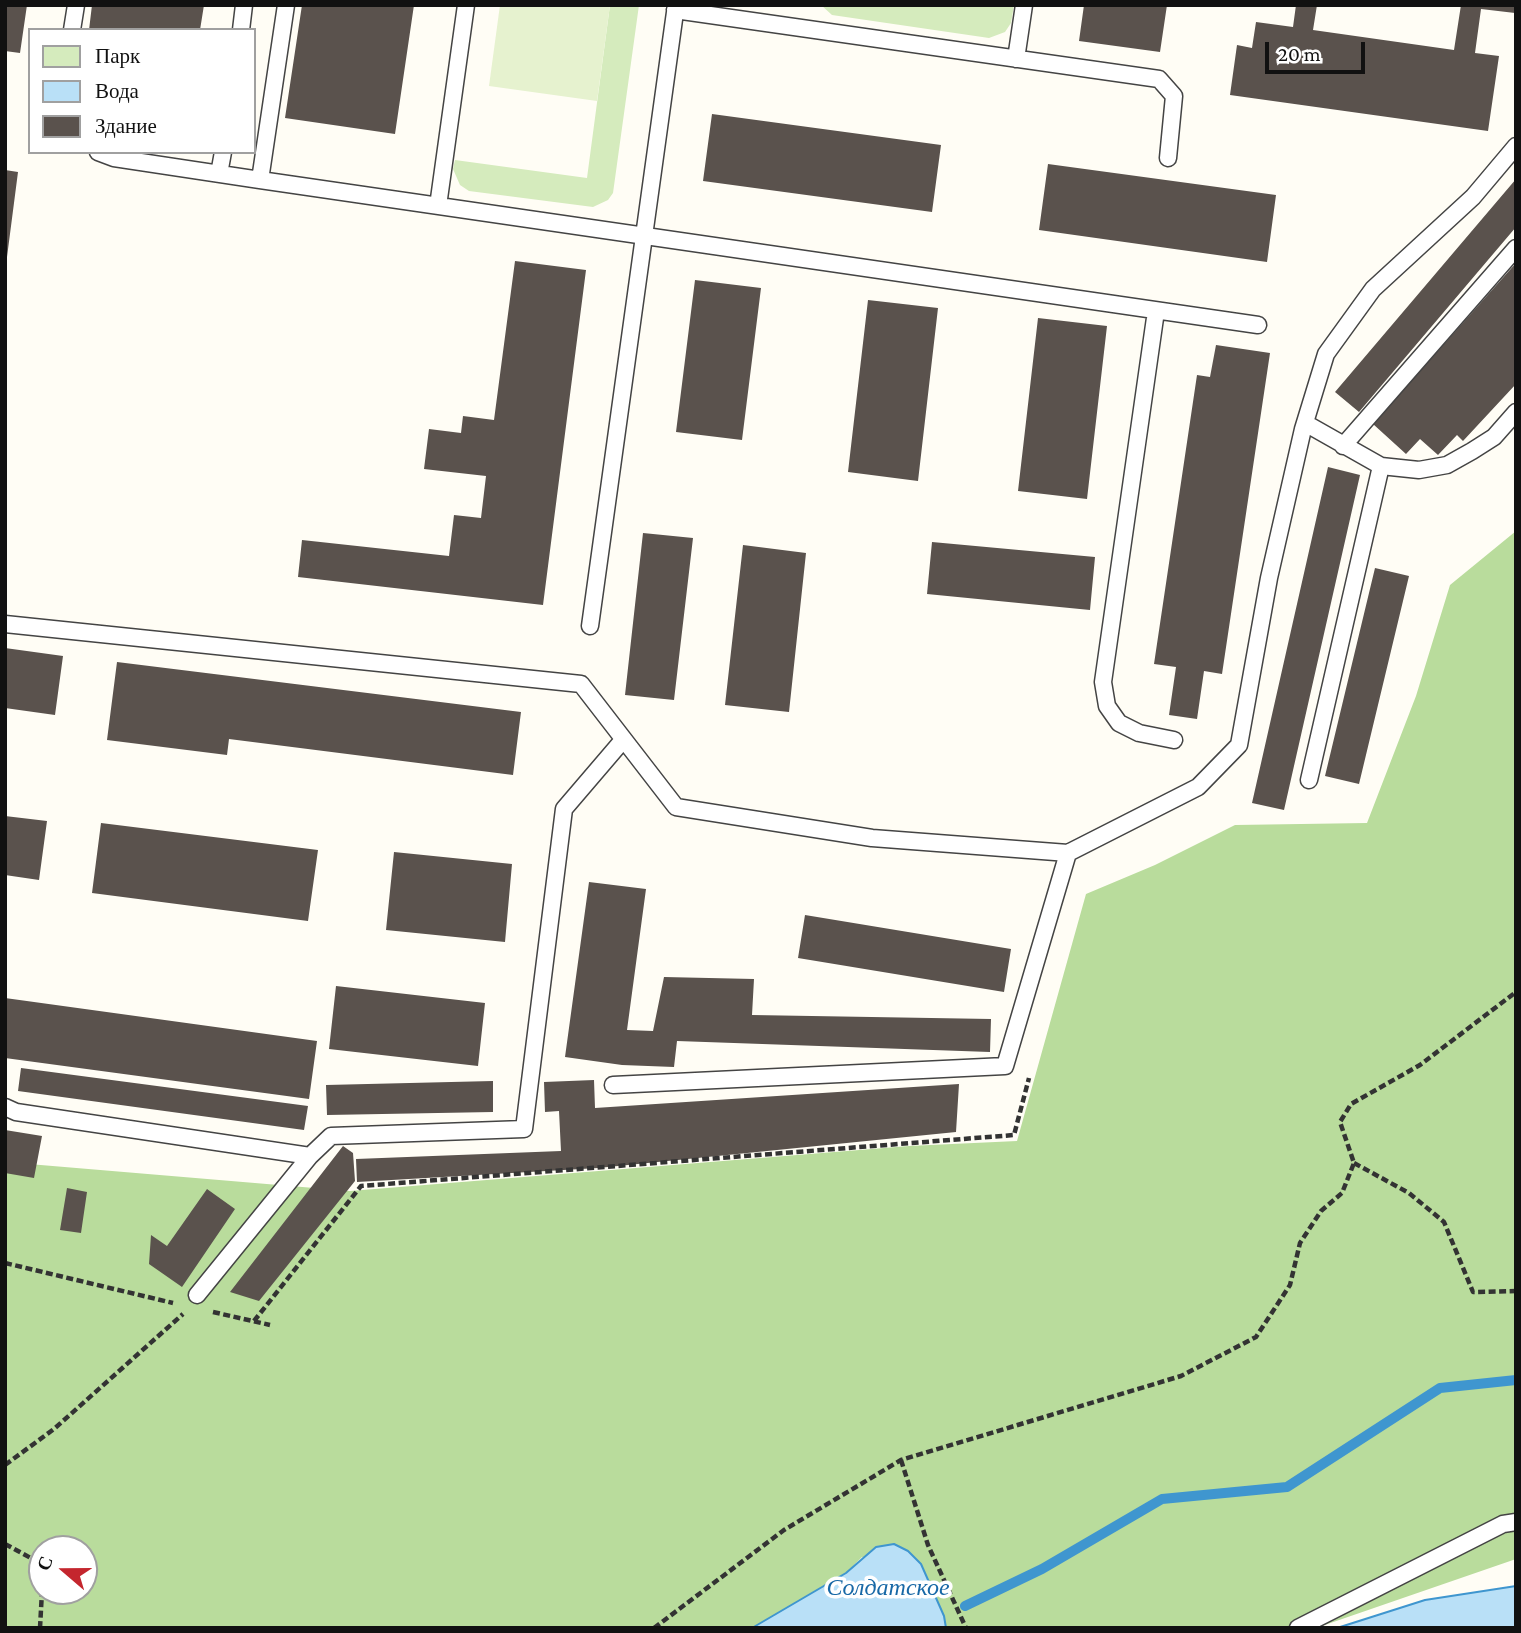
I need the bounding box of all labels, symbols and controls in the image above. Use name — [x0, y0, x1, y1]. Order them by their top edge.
legend — [28, 28, 256, 154]
scale bar — [1269, 28, 1369, 72]
text: 20 m — [1278, 42, 1321, 66]
text: Парк — [95, 44, 140, 68]
text: Вода — [95, 79, 139, 103]
text: Здание — [95, 114, 157, 138]
north arrow — [28, 1535, 98, 1605]
text: С — [32, 1553, 57, 1573]
water label: Солдатское — [826, 1574, 950, 1602]

